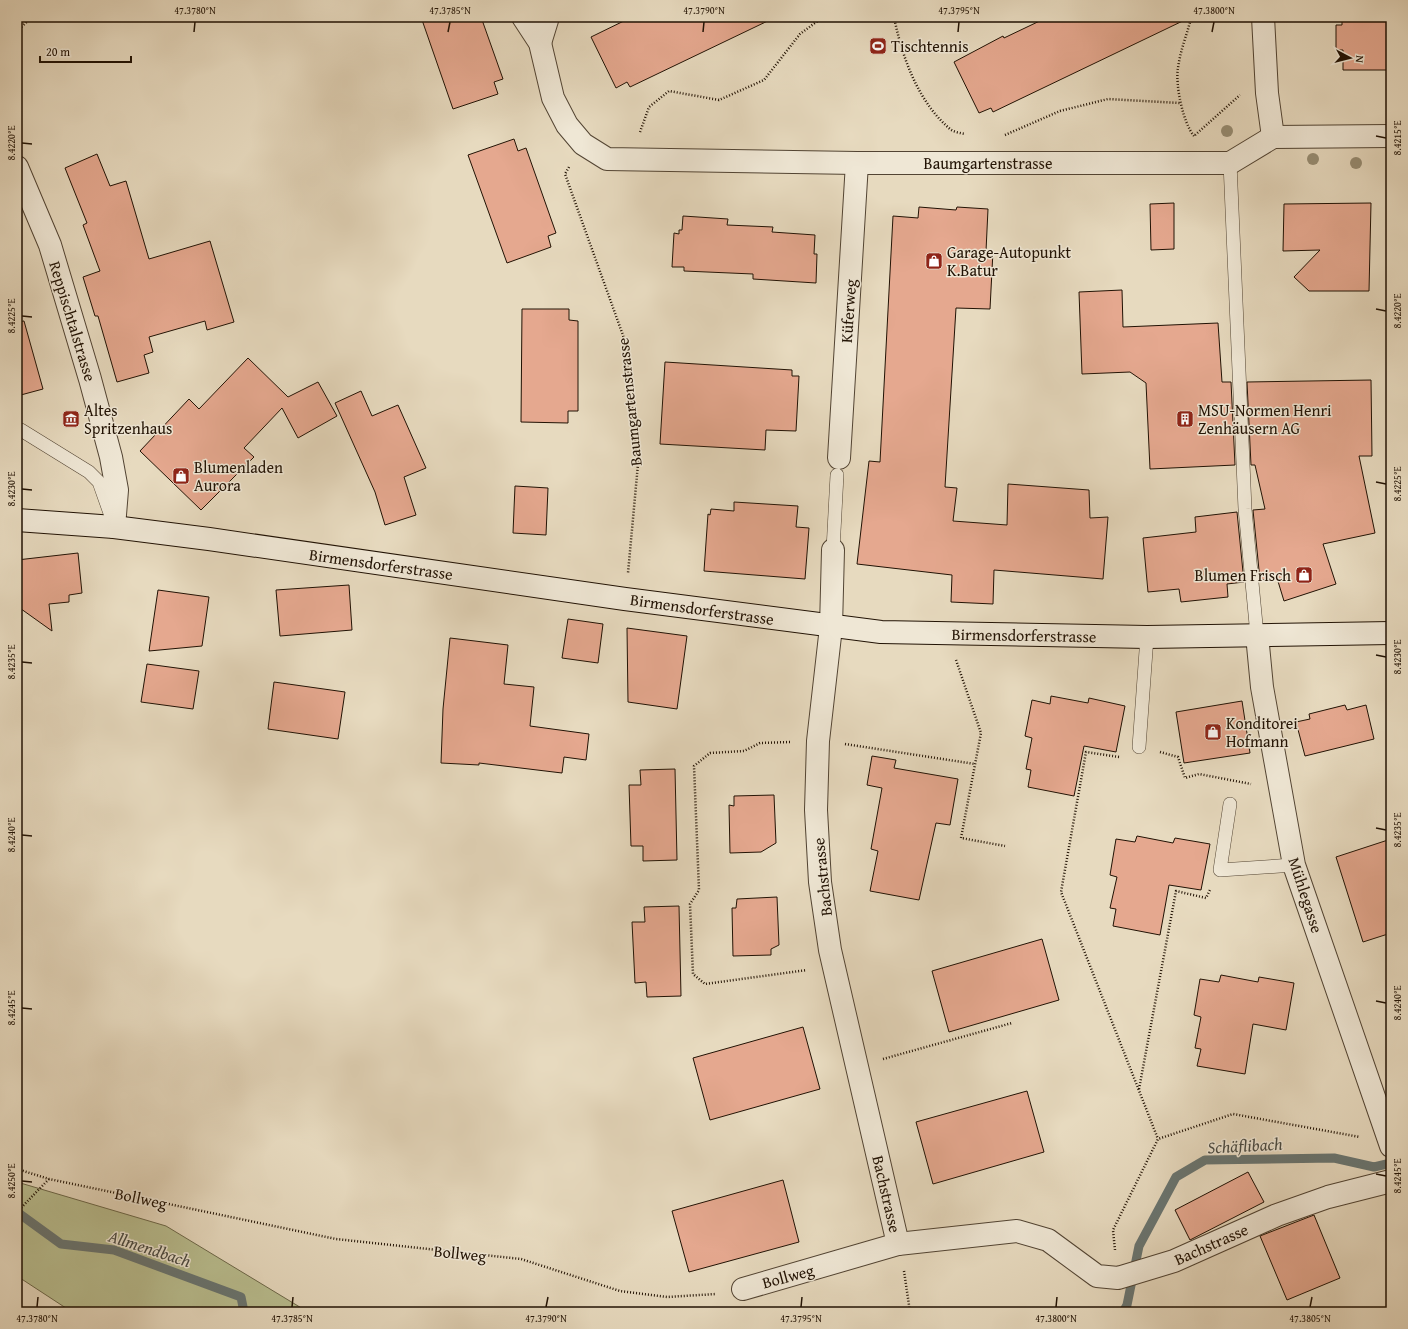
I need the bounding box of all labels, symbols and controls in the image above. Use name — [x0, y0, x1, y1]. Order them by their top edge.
text: 47.3780°N — [174, 3, 216, 18]
text: 47.3785°N — [429, 3, 471, 18]
text: 47.3790°N — [683, 3, 725, 18]
text: 47.3795°N — [938, 3, 980, 18]
text: 47.3800°N — [1193, 3, 1235, 18]
place label: Tischtennis — [891, 34, 969, 58]
sports icon: Tischtennis — [868, 36, 888, 56]
scale bar — [40, 38, 131, 64]
north arrow — [1330, 38, 1370, 78]
text: 20 m — [46, 43, 70, 60]
text: N — [1351, 55, 1368, 64]
text: 8.4215°E — [1390, 120, 1405, 156]
text: 8.4220°E — [4, 125, 19, 161]
street label: Baumgartenstrasse — [924, 151, 1052, 175]
place label: Garage-Autopunkt K.Batur — [947, 240, 1072, 282]
shop icon: Garage-Autopunkt K.Batur — [924, 251, 944, 271]
street label: Reppischtalstrasse — [43, 258, 103, 384]
street label: Küferweg — [834, 278, 862, 344]
text: 8.4220°E — [1390, 293, 1405, 329]
text: 8.4225°E — [4, 298, 19, 334]
street label: Baumgartenstrasse — [610, 337, 648, 467]
place label: Altes Spritzenhaus — [84, 398, 172, 440]
place label: MSU-Normen Henri Zenhäusern AG — [1198, 398, 1332, 440]
museum icon: Altes Spritzenhaus — [61, 409, 81, 429]
building icon: MSU-Normen Henri Zenhäusern AG — [1175, 409, 1195, 429]
place label: Blumenladen Aurora — [194, 455, 283, 497]
shop icon: Blumenladen Aurora — [171, 466, 191, 486]
text: 8.4225°E — [1390, 466, 1405, 502]
text: 8.4230°E — [4, 471, 19, 507]
street label: Birmensdorferstrasse — [308, 542, 454, 586]
place label: Blumen Frisch — [1195, 563, 1291, 587]
shop icon: Blumen Frisch — [1294, 565, 1314, 585]
street label: Birmensdorferstrasse — [629, 587, 775, 631]
street label: Birmensdorferstrasse — [951, 622, 1097, 648]
text: 8.4230°E — [1390, 639, 1405, 675]
text: 8.4235°E — [4, 644, 19, 680]
place label: Konditorei Hofmann — [1226, 711, 1298, 753]
shop icon: Konditorei Hofmann — [1203, 722, 1223, 742]
text: 8.4235°E — [1390, 812, 1405, 848]
text: 8.4240°E — [4, 817, 19, 853]
street label: Bachstrasse — [806, 837, 838, 917]
street label: Mühlegasse — [1282, 854, 1330, 936]
text: 8.4240°E — [1390, 985, 1405, 1021]
text: 8.4245°E — [4, 990, 19, 1026]
water label: Schäflibach — [1207, 1131, 1284, 1159]
street label: Bachstrasse — [866, 1153, 908, 1235]
text: 8.4245°E — [1390, 1158, 1405, 1194]
text: 8.4250°E — [4, 1163, 19, 1199]
street label: Bollweg — [113, 1181, 169, 1215]
street label: Bachstrasse — [1170, 1217, 1252, 1271]
water label: Allmendbach — [105, 1223, 195, 1273]
street label: Bollweg — [433, 1238, 488, 1268]
street label: Bollweg — [759, 1258, 817, 1294]
text: 47.3780°N — [16, 1311, 58, 1326]
text: 47.3785°N — [271, 1311, 313, 1326]
text: 47.3790°N — [525, 1311, 567, 1326]
text: 47.3795°N — [780, 1311, 822, 1326]
text: 47.3800°N — [1035, 1311, 1077, 1326]
text: 47.3805°N — [1289, 1311, 1331, 1326]

